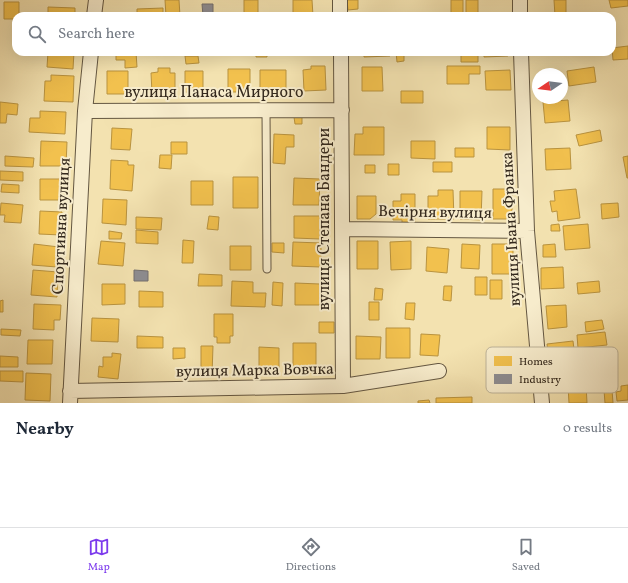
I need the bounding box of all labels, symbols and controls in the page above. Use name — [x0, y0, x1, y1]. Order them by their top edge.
search box — [12, 12, 616, 56]
icon: search — [26, 23, 48, 45]
text: Search here — [58, 24, 135, 45]
north arrow — [532, 68, 568, 104]
street label: вулиця Панаса Мирного — [125, 82, 303, 104]
street label: вулиця Степана Бандери — [314, 128, 336, 310]
street label: вулиця Івана Франка — [497, 151, 527, 307]
street label: Спортивна вулиця — [47, 157, 77, 295]
street label: Вечірня вулиця — [378, 201, 492, 225]
legend — [486, 347, 618, 393]
text: Homes — [519, 355, 553, 370]
street label: вулиця Марка Вовчка — [176, 359, 334, 383]
text: Industry — [519, 373, 561, 388]
text: Nearby — [16, 418, 74, 441]
text: 0 results — [563, 420, 612, 438]
tab: Map — [88, 536, 110, 575]
tab: Directions — [286, 536, 336, 575]
tab: Saved — [512, 536, 540, 575]

